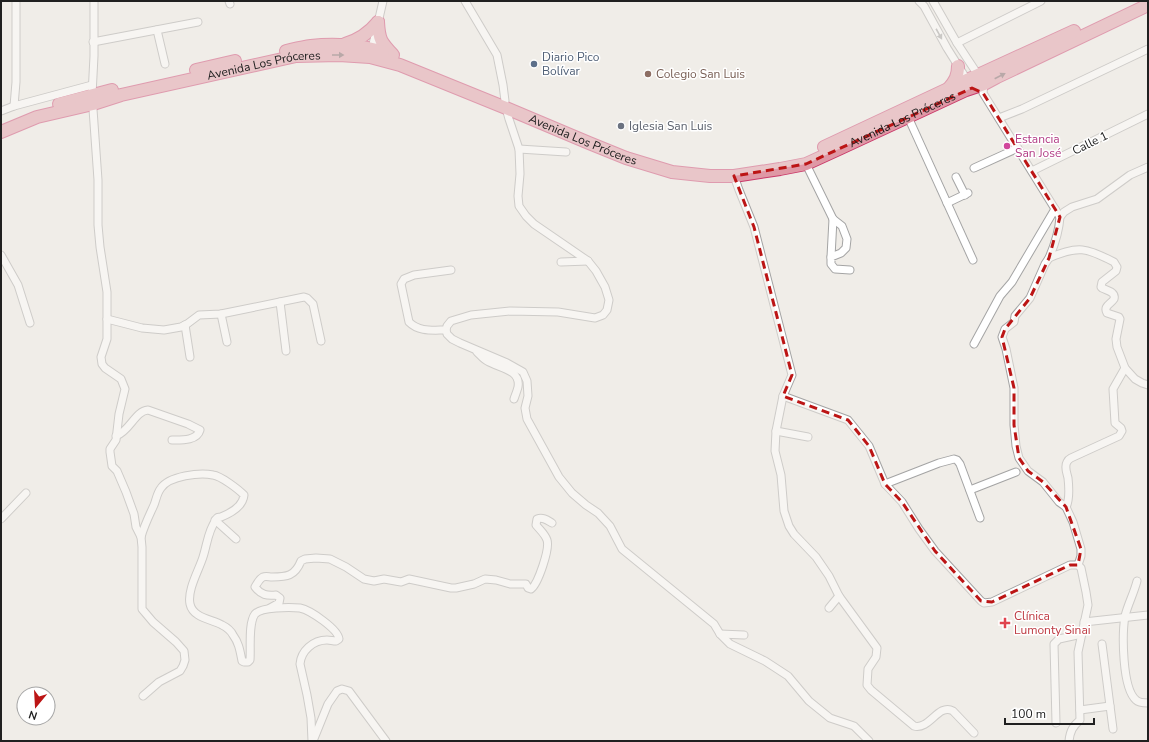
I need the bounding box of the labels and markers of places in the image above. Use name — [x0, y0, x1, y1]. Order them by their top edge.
place label: Diario Pico Bolívar — [542, 49, 600, 79]
marker: Diario Pico Bolívar — [529, 59, 539, 69]
place label: Colegio San Luis — [656, 66, 745, 82]
marker: Colegio San Luis — [643, 69, 653, 79]
place label: Iglesia San Luis — [629, 118, 713, 134]
marker: Iglesia San Luis — [616, 121, 626, 131]
place label: Estancia San José — [1015, 131, 1061, 161]
marker: Estancia San José — [1002, 141, 1012, 151]
place label: Clínica Lumonty Sinai — [1014, 608, 1091, 638]
marker: Clínica Lumonty Sinai — [999, 617, 1011, 629]

